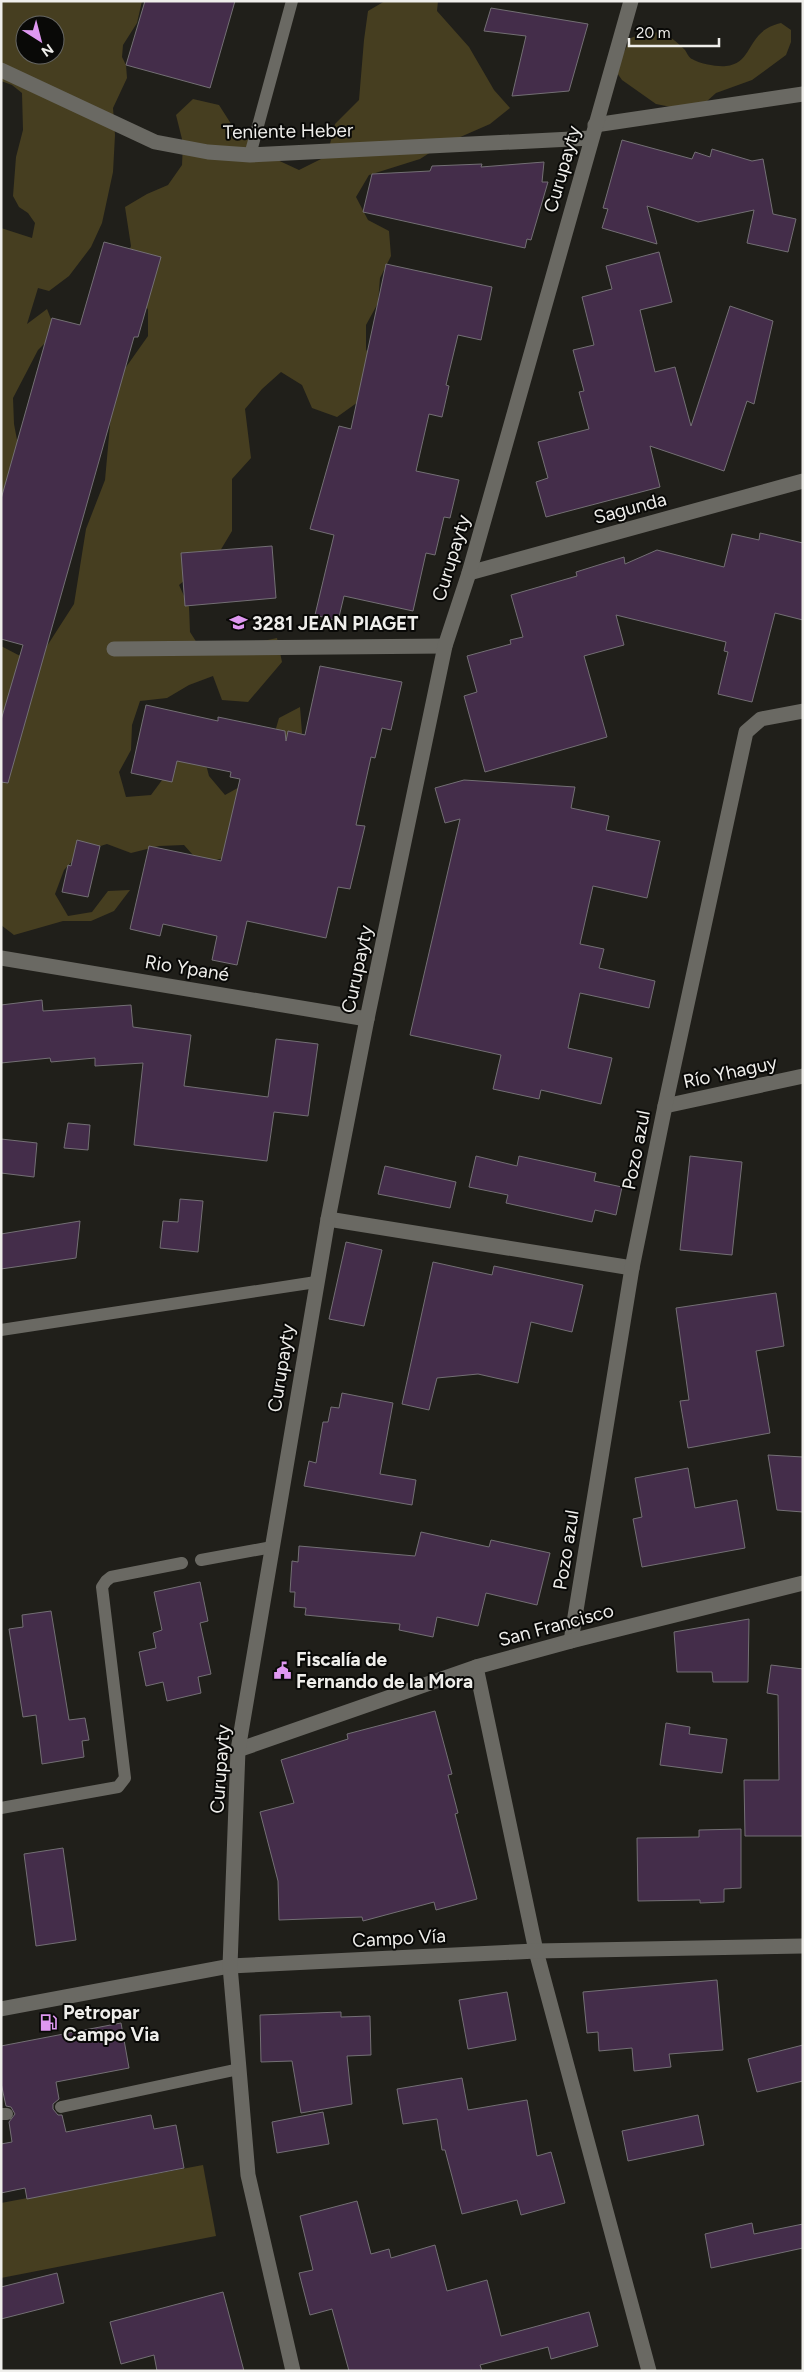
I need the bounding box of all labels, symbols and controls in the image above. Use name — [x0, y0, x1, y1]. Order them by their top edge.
north arrow — [15, 15, 65, 65]
scale bar — [629, 15, 719, 47]
text: 20 m — [636, 24, 670, 42]
text: N — [38, 40, 57, 60]
street label: Teniente Heber — [223, 118, 354, 144]
street label: Curupayty — [539, 123, 585, 215]
street label: Sagunda — [591, 487, 669, 529]
street label: Curupayty — [427, 512, 475, 604]
place label: 3281 JEAN PIAGET — [252, 612, 418, 635]
school or university icon: 3281 JEAN PIAGET — [228, 613, 248, 633]
street label: Curupayty — [336, 923, 378, 1015]
street label: Rio Ypané — [143, 950, 231, 986]
street label: Río Yhaguy — [681, 1051, 779, 1093]
street label: Pozo azul — [617, 1108, 655, 1192]
street label: Curupayty — [263, 1322, 299, 1414]
street label: Pozo azul — [548, 1508, 584, 1592]
street label: San Francisco — [496, 1599, 616, 1651]
place label: Fiscalía de Fernando de la Mora — [296, 1648, 473, 1693]
public building icon: Fiscalía de Fernando de la Mora — [272, 1660, 292, 1680]
street label: Curupayty — [205, 1724, 235, 1814]
street label: Campo Vía — [352, 1924, 446, 1952]
place label: Petropar Campo Via — [63, 2001, 159, 2046]
fuel station icon: Petropar Campo Via — [39, 2013, 59, 2033]

